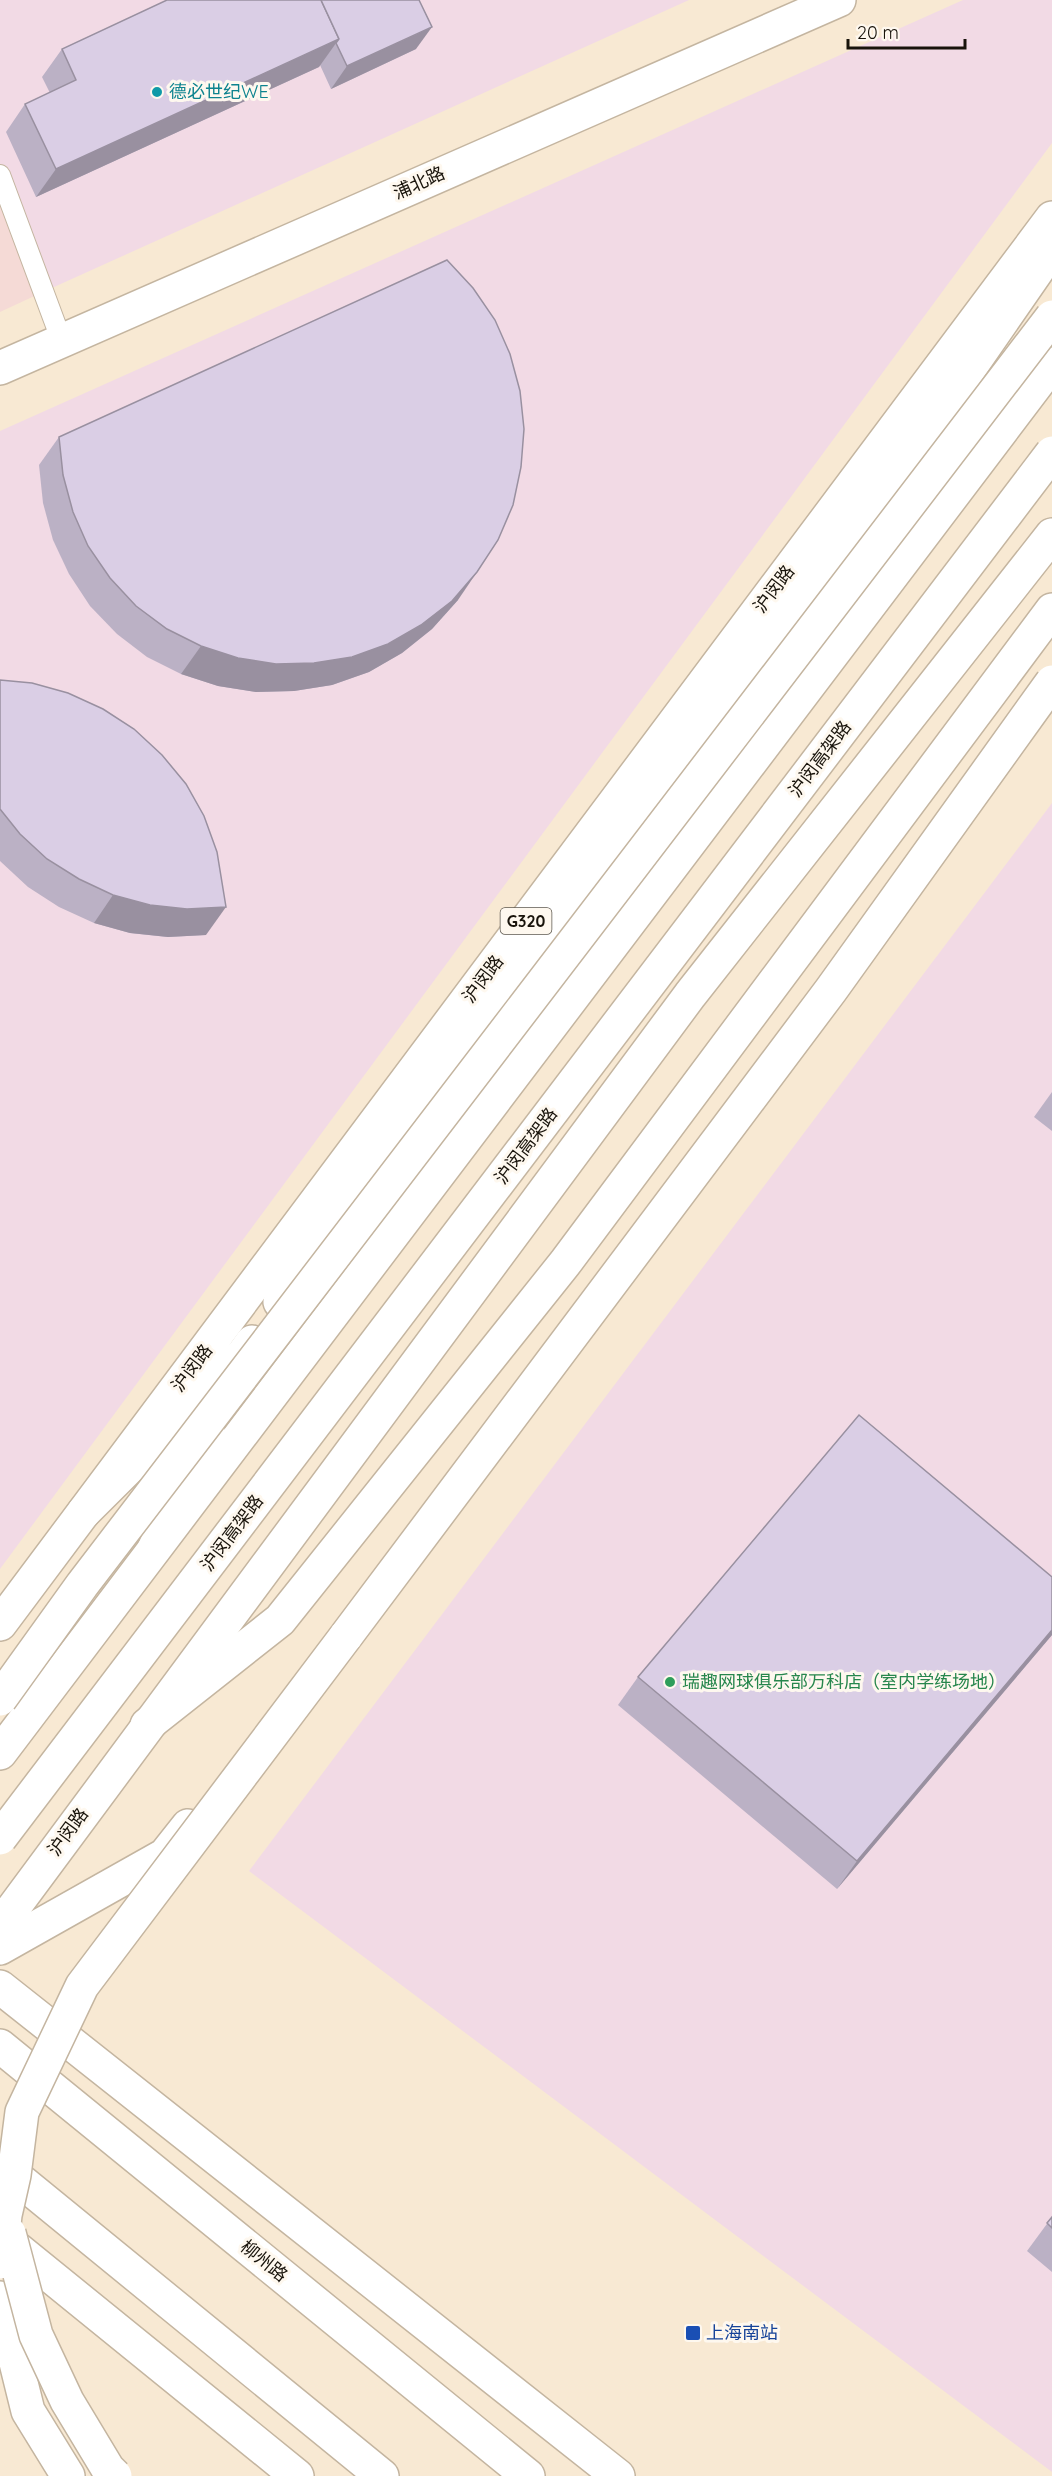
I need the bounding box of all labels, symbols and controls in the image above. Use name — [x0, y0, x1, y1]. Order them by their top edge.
scale bar — [848, 12, 965, 50]
text: 20 m — [857, 21, 899, 44]
place label: 德必世纪WE — [169, 80, 269, 103]
marker: 德必世纪WE — [150, 85, 164, 99]
street label: 浦北路 — [389, 161, 448, 204]
street label: 沪闵路 — [748, 560, 799, 617]
street label: 沪闵高架路 — [783, 716, 856, 802]
road number: G320 — [500, 908, 552, 934]
street label: 沪闵路 — [457, 950, 508, 1007]
street label: 沪闵高架路 — [489, 1103, 562, 1189]
street label: 沪闵路 — [166, 1339, 217, 1396]
street label: 沪闵高架路 — [195, 1490, 268, 1576]
place label: 瑞趣网球俱乐部万科店（室内学练场地） — [682, 1670, 1006, 1693]
marker: 瑞趣网球俱乐部万科店（室内学练场地） — [663, 1675, 677, 1689]
street label: 沪闵路 — [42, 1803, 93, 1860]
street label: 柳州路 — [236, 2235, 293, 2287]
place label: 上海南站 — [706, 2321, 778, 2344]
marker: 上海南站 — [684, 2324, 702, 2342]

